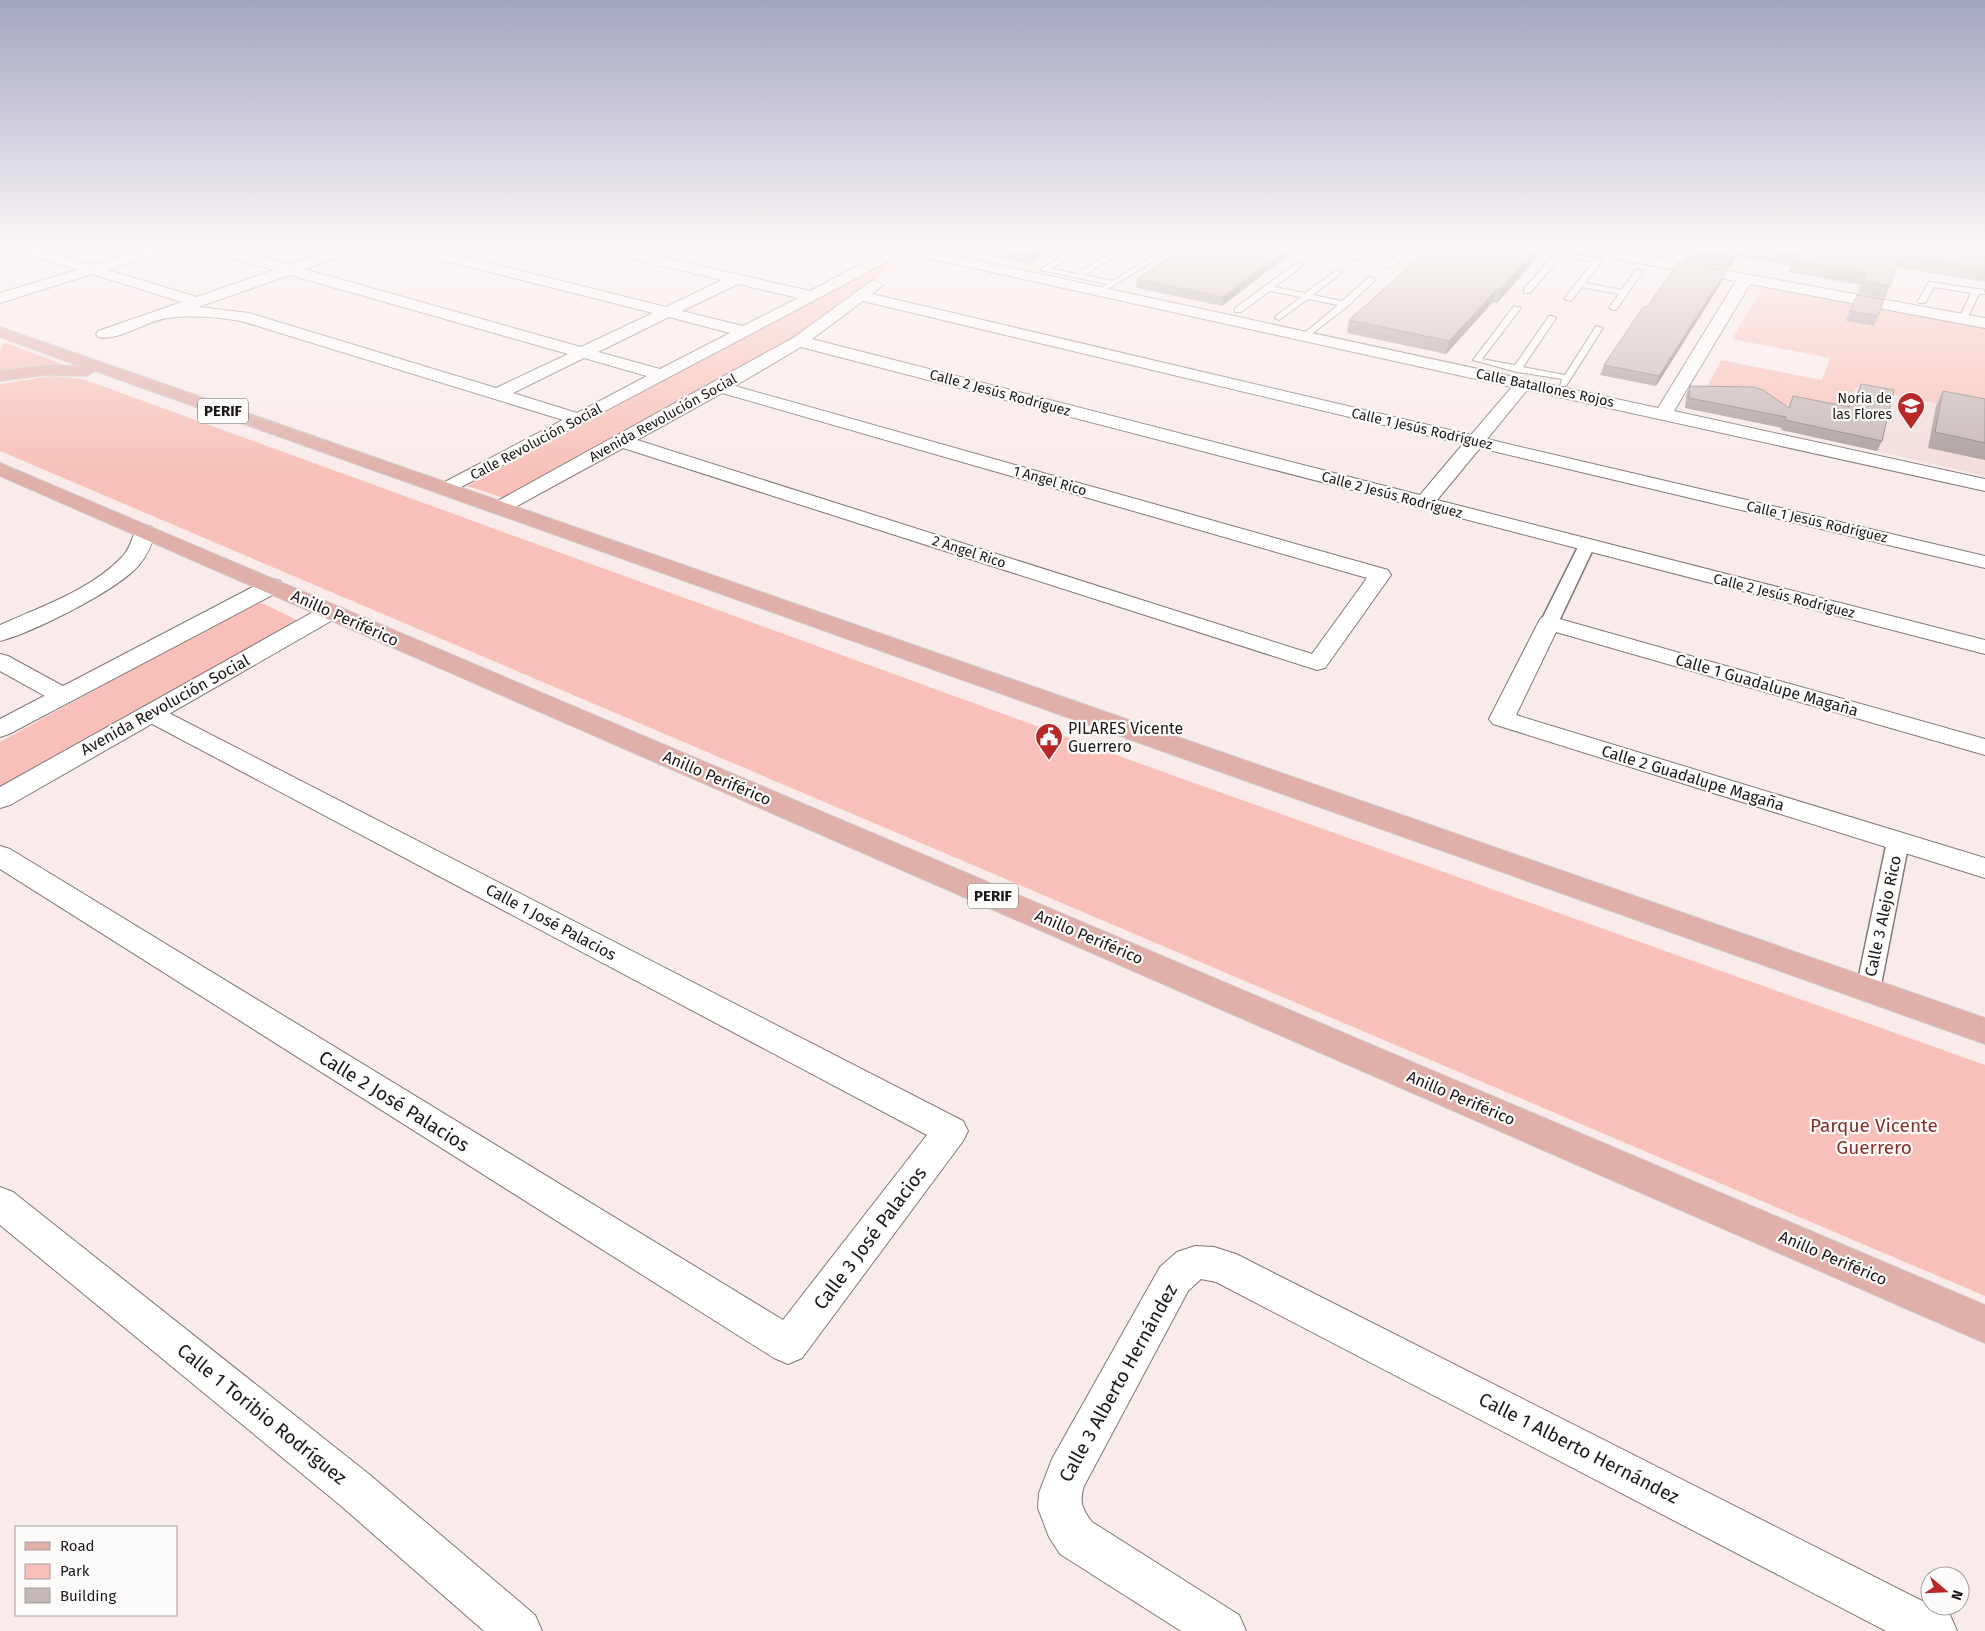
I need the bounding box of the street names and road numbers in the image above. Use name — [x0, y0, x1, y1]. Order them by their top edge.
street label: Calle Batallones Rojos — [1474, 365, 1616, 411]
street label: Calle 2 Jesús Rodríguez — [928, 366, 1072, 420]
street label: Avenida Revolución Social — [586, 370, 740, 466]
road number: PERIF — [198, 398, 248, 424]
street label: Calle Revolución Social — [467, 400, 605, 484]
street label: Calle 1 Jesús Rodríguez — [1350, 404, 1494, 454]
street label: 1 Angel Rico — [1011, 462, 1089, 500]
street label: Calle 2 Jesús Rodríguez — [1320, 468, 1464, 522]
street label: Calle 1 Jesús Rodríguez — [1745, 497, 1889, 547]
street label: 2 Angel Rico — [930, 532, 1008, 572]
street label: Calle 2 Jesús Rodríguez — [1711, 570, 1857, 622]
street label: Anillo Periférico — [288, 586, 402, 650]
street label: Calle 1 Guadalupe Magaña — [1673, 650, 1861, 720]
street label: Avenida Revolución Social — [77, 651, 253, 759]
street label: Calle 2 Guadalupe Magaña — [1599, 741, 1787, 815]
street label: Anillo Periférico — [660, 747, 774, 809]
street label: Calle 3 Alejo Rico — [1861, 854, 1905, 978]
street label: Calle 1 José Palacios — [483, 880, 619, 964]
road number: PERIF — [968, 884, 1018, 908]
street label: Anillo Periférico — [1032, 906, 1146, 968]
street label: Calle 2 José Palacios — [315, 1045, 474, 1157]
street label: Anillo Periférico — [1404, 1067, 1518, 1129]
street label: Calle 3 José Palacios — [809, 1162, 931, 1314]
street label: Anillo Periférico — [1776, 1227, 1890, 1289]
street label: Calle 3 Alberto Hernández — [1054, 1280, 1182, 1486]
street label: Calle 1 Toribio Rodríguez — [173, 1339, 351, 1489]
street label: Calle 1 Alberto Hernández — [1475, 1387, 1683, 1509]

